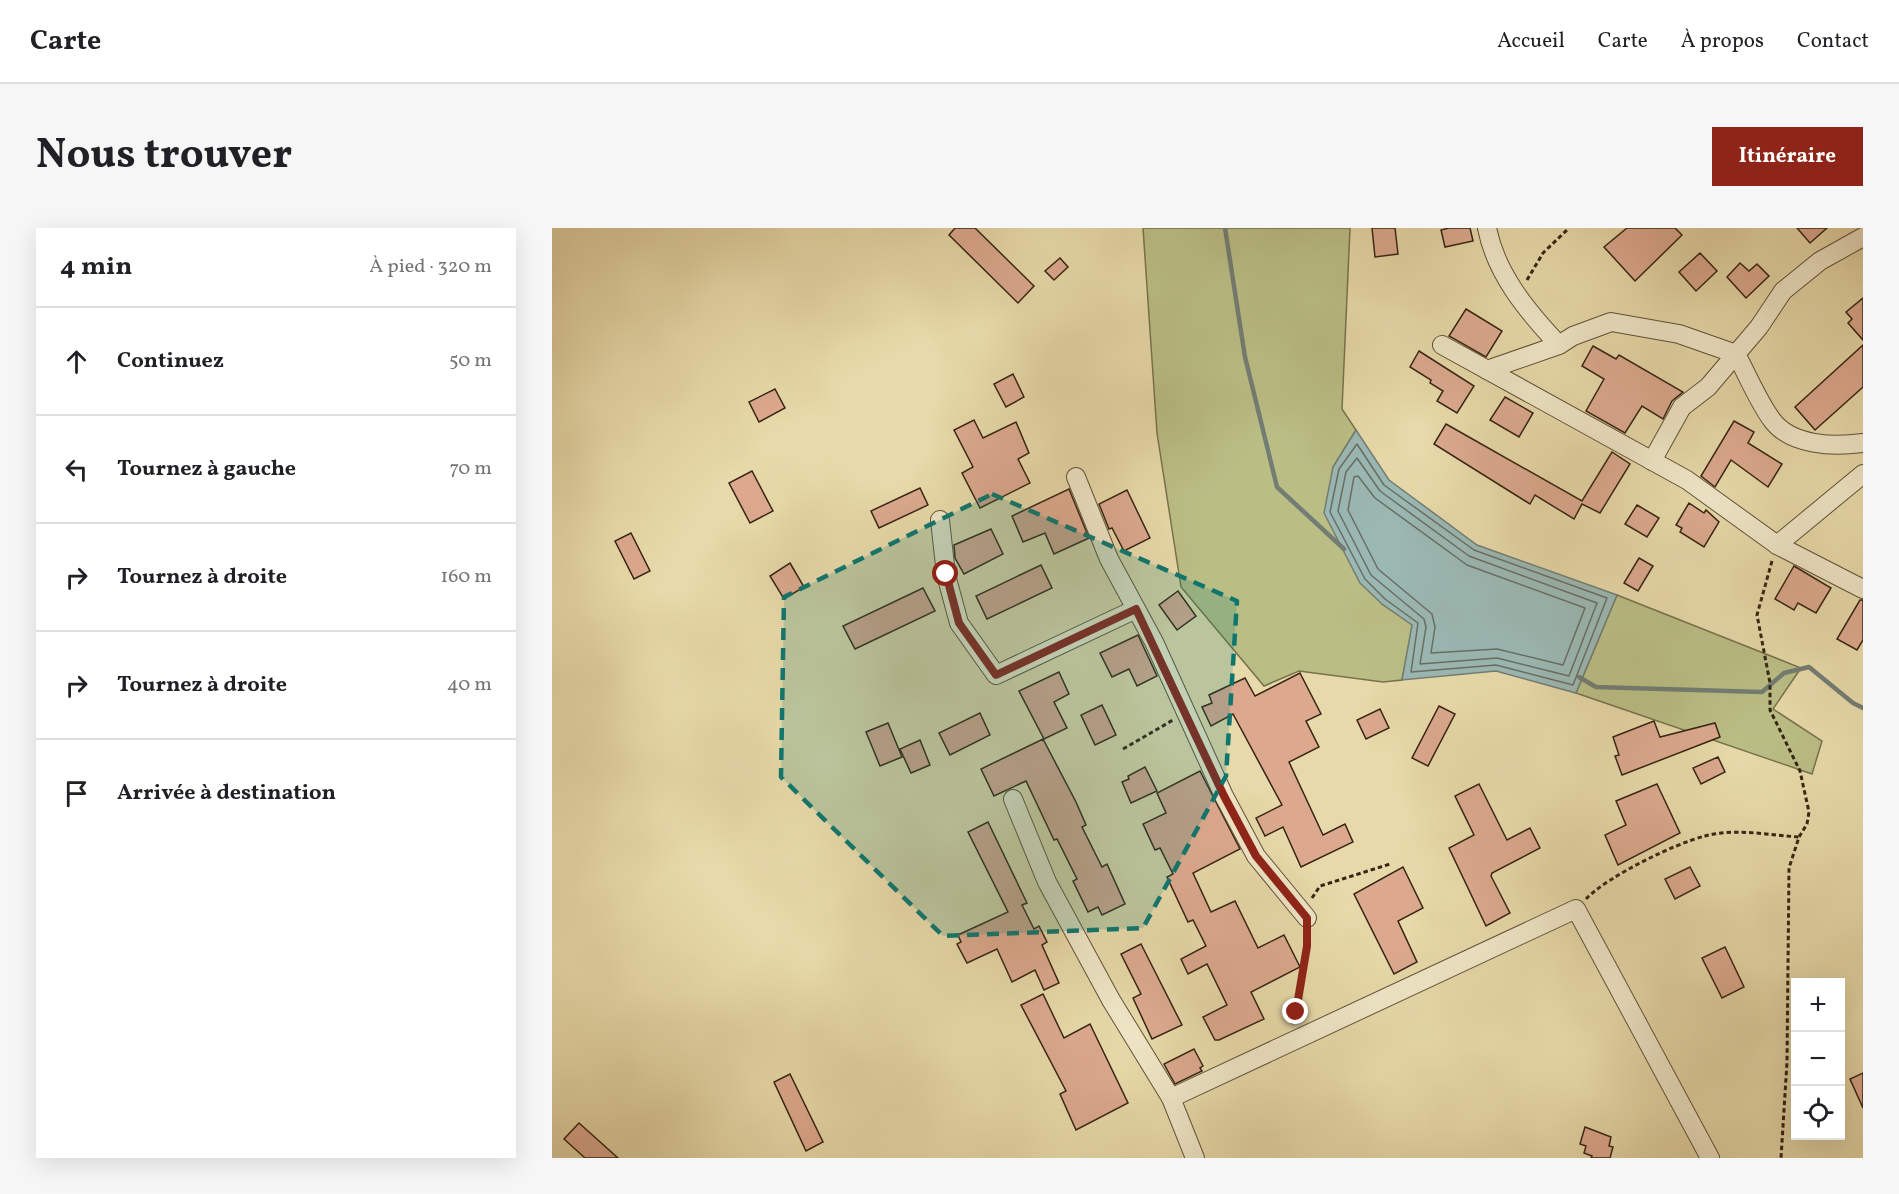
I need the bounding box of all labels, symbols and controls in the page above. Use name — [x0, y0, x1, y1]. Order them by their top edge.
text: Carte — [30, 22, 101, 61]
text: Accueil — [1497, 27, 1565, 56]
text: Carte — [1598, 27, 1648, 56]
text: À propos — [1681, 27, 1764, 56]
text: Contact — [1797, 27, 1869, 56]
text: Nous trouver — [36, 127, 292, 186]
button: Itinéraire — [1712, 127, 1863, 186]
text: 4 min — [60, 249, 132, 285]
text: À pied · 320 m — [369, 253, 492, 281]
icon: ahead — [60, 345, 93, 378]
text: Continuez — [117, 346, 224, 377]
text: 50 m — [449, 347, 492, 375]
icon: left — [60, 453, 93, 486]
text: Tournez à gauche — [117, 454, 296, 485]
text: 70 m — [449, 455, 492, 483]
route start — [932, 560, 958, 586]
icon: right — [60, 561, 93, 594]
text: Tournez à droite — [117, 562, 287, 593]
text: 160 m — [440, 563, 492, 591]
icon: right — [60, 669, 93, 702]
text: Tournez à droite — [117, 670, 287, 701]
text: 40 m — [447, 671, 492, 699]
icon: arrive — [60, 777, 93, 810]
text: Arrivée à destination — [117, 778, 336, 809]
map controls — [1791, 978, 1845, 1140]
button: + — [1791, 978, 1845, 1032]
route end — [1282, 998, 1308, 1024]
button: − — [1791, 1032, 1845, 1086]
button: locate — [1791, 1086, 1845, 1140]

